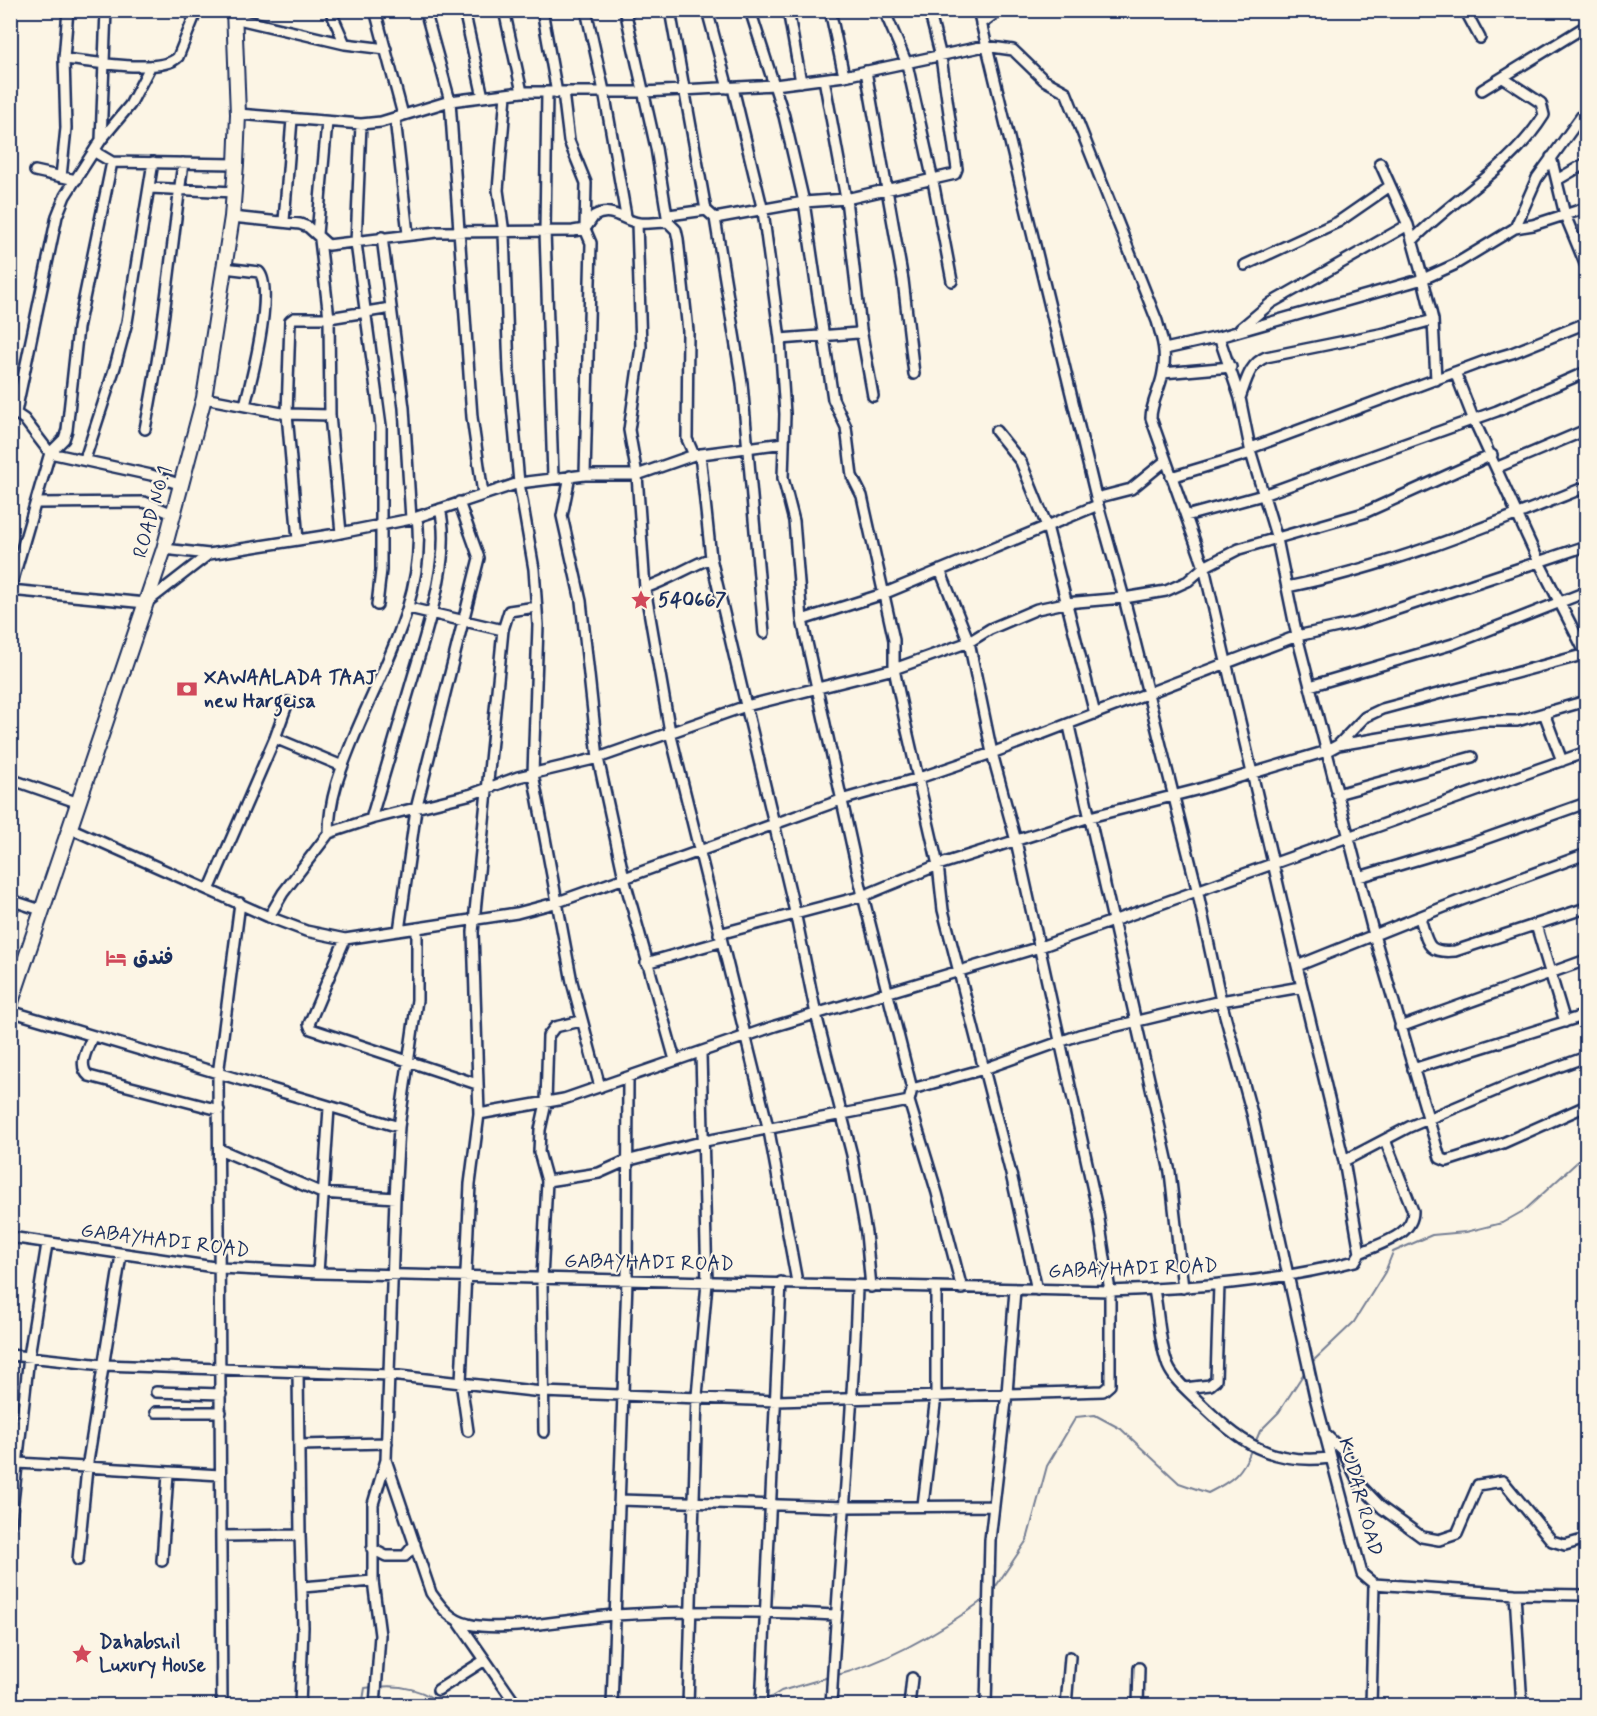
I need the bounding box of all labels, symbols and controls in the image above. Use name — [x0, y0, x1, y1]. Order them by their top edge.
street label: ROAD NO.1 — [127, 463, 179, 561]
place label: 540667 — [658, 587, 727, 614]
place icon: 540667 — [629, 588, 653, 612]
place label: XAWAALADA TAAJ new Hargeisa — [204, 665, 377, 717]
bank icon: XAWAALADA TAAJ new Hargeisa — [175, 677, 199, 701]
place label: فندق — [133, 945, 173, 972]
hotel icon: فندق — [104, 946, 128, 970]
street label: GABAYHADI ROAD — [79, 1217, 251, 1265]
street label: GABAYHADI ROAD — [564, 1248, 734, 1278]
street label: GABAYHADI ROAD — [1048, 1253, 1218, 1285]
street label: KUDAR ROAD — [1331, 1435, 1389, 1559]
place label: Dahabshil Luxury House — [99, 1629, 206, 1679]
place icon: Dahabshil Luxury House — [70, 1642, 94, 1666]

